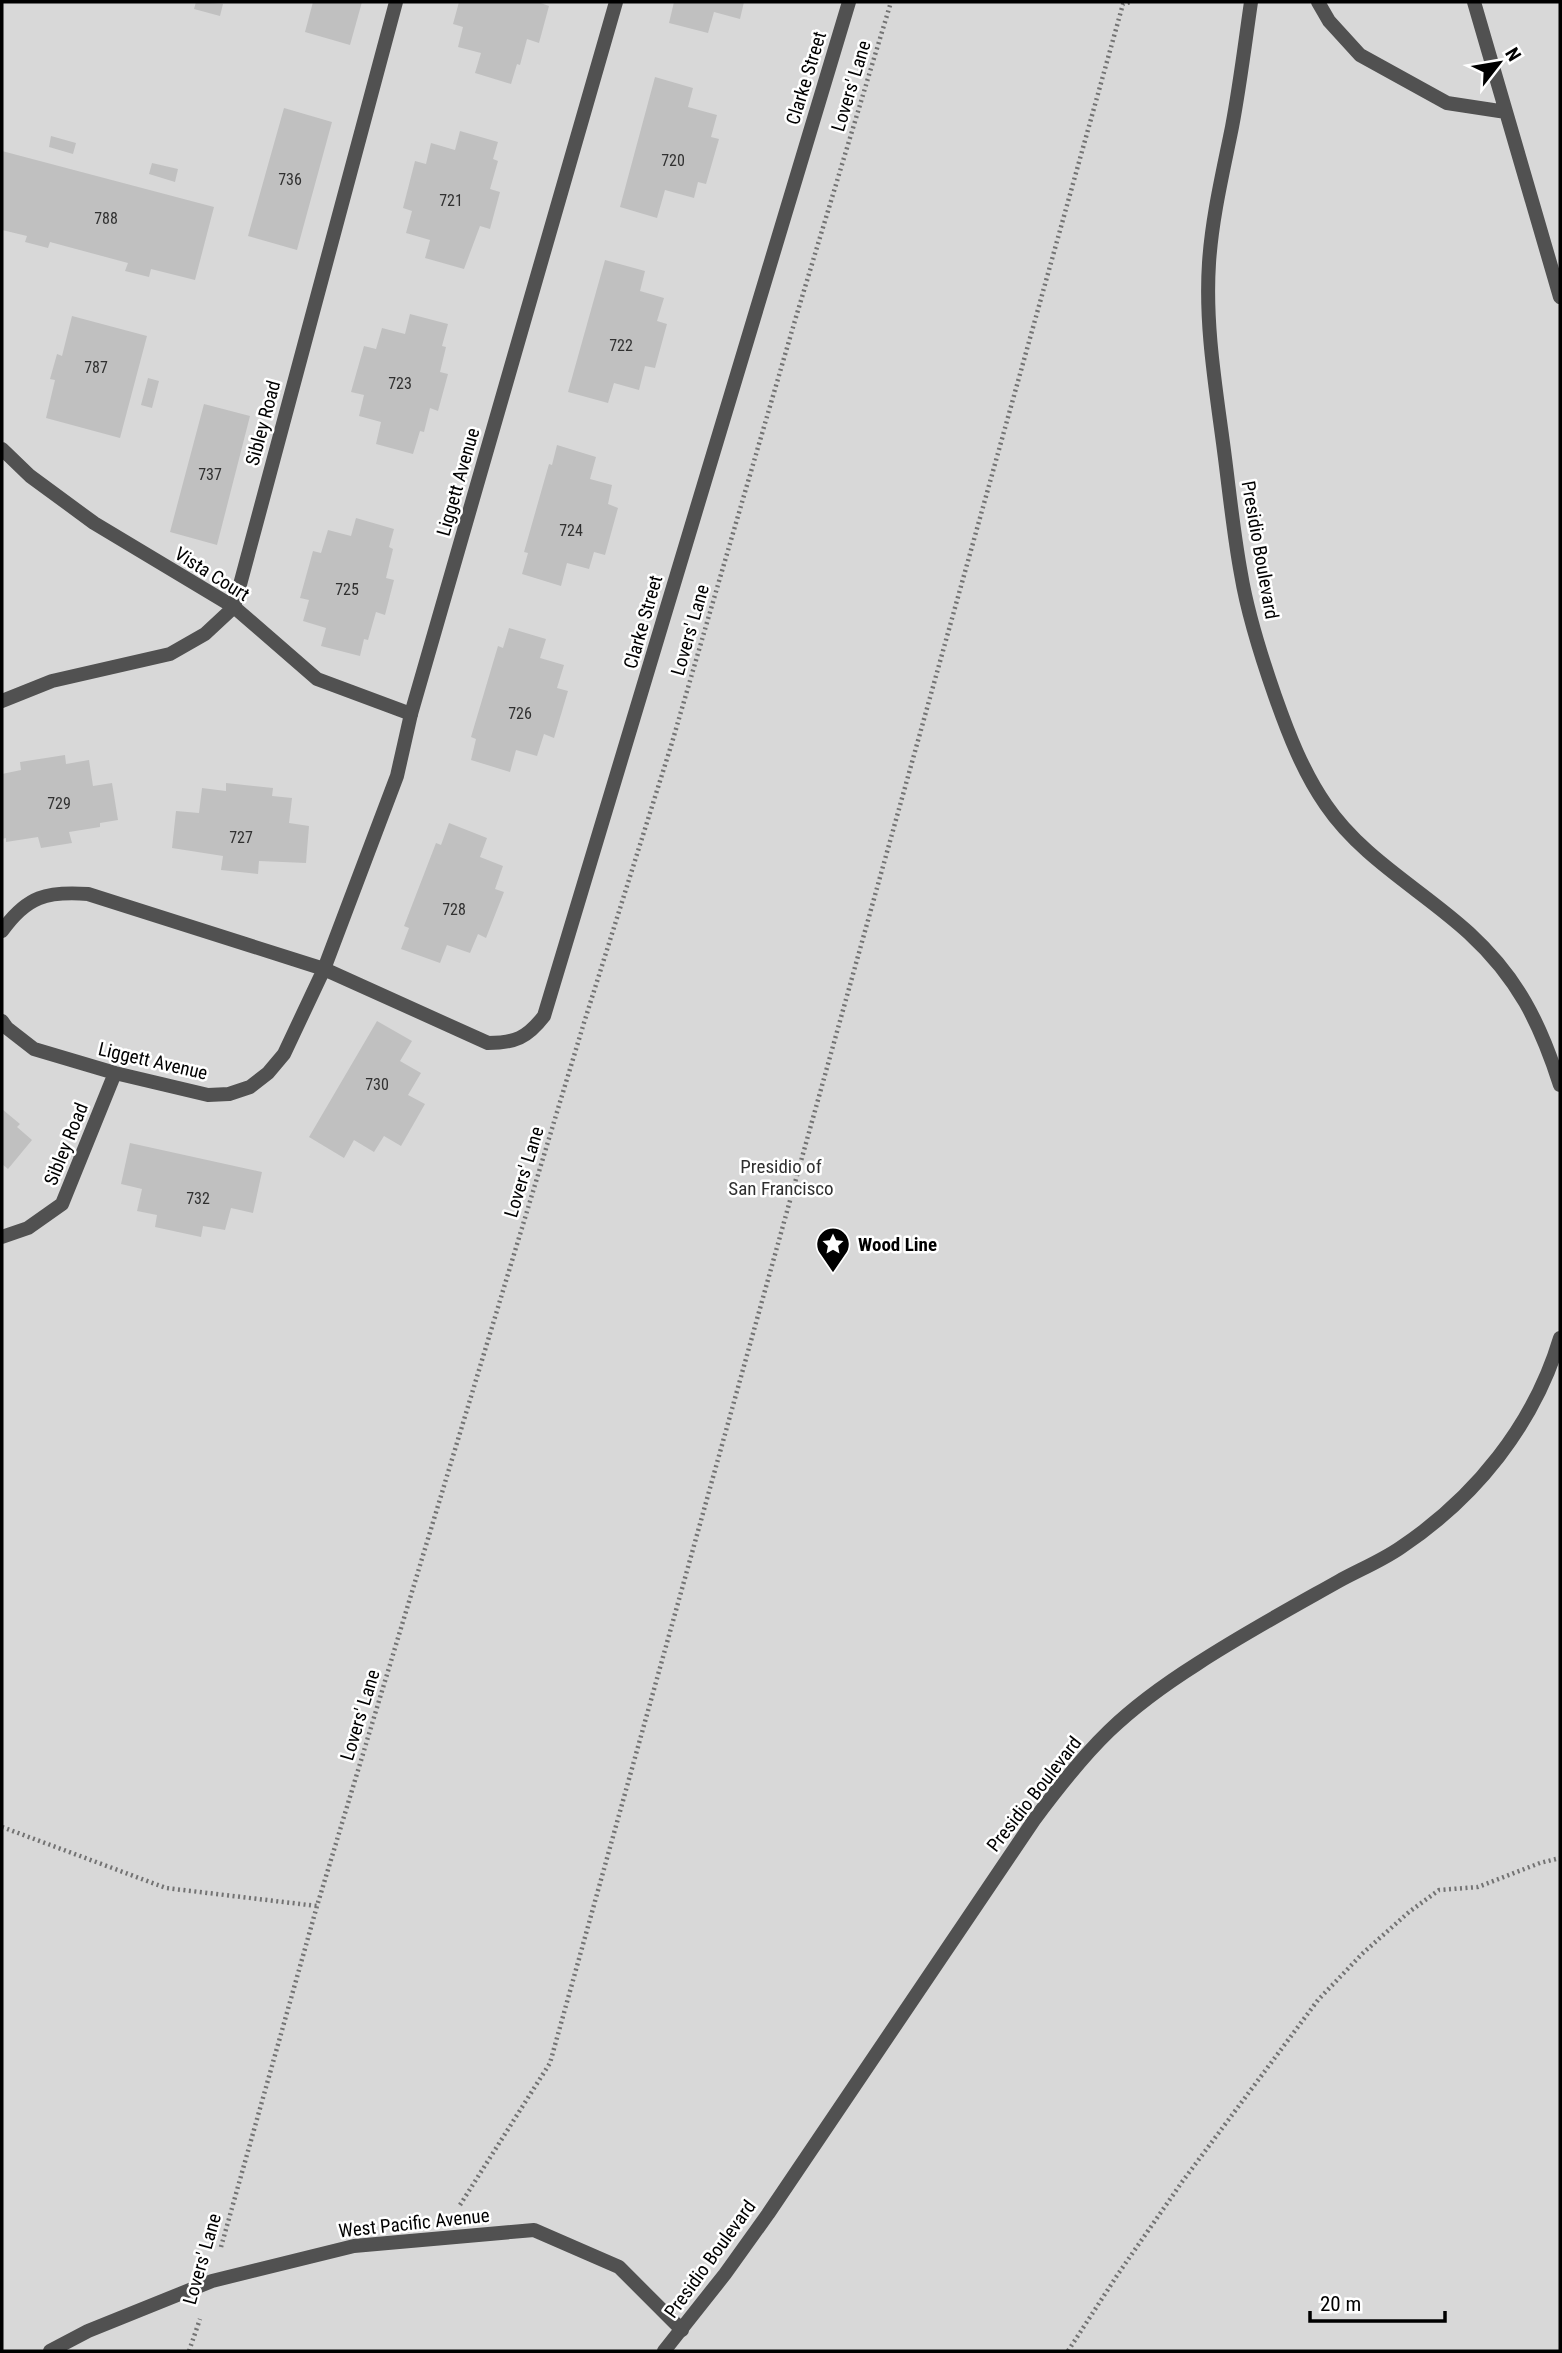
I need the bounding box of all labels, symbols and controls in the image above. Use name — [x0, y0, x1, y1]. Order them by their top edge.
north arrow — [1464, 28, 1534, 98]
street label: Clarke Street — [781, 29, 831, 127]
street label: Lovers' Lane — [826, 38, 876, 134]
text: N — [1500, 44, 1526, 65]
house number: 720 — [661, 151, 685, 170]
house number: 736 — [278, 170, 302, 189]
house number: 721 — [439, 191, 463, 210]
house number: 788 — [94, 209, 118, 228]
house number: 722 — [609, 336, 633, 355]
house number: 787 — [84, 358, 108, 377]
house number: 723 — [388, 374, 412, 393]
street label: Sibley Road — [241, 378, 285, 468]
street label: Liggett Avenue — [432, 425, 484, 539]
house number: 737 — [198, 465, 222, 484]
street label: Presidio Boulevard — [1237, 479, 1283, 621]
house number: 724 — [559, 521, 583, 540]
street label: Vista Court — [170, 542, 254, 606]
street label: Clarke Street — [619, 573, 667, 671]
house number: 725 — [335, 580, 359, 599]
street label: Lovers' Lane — [666, 582, 714, 678]
house number: 726 — [508, 704, 532, 723]
house number: 729 — [47, 794, 71, 813]
house number: 727 — [229, 828, 253, 847]
house number: 728 — [442, 900, 466, 919]
street label: Liggett Avenue — [96, 1037, 210, 1085]
house number: 730 — [365, 1075, 389, 1094]
street label: Sibley Road — [39, 1099, 93, 1189]
street label: Lovers' Lane — [499, 1124, 549, 1220]
park label: Presidio of San Francisco — [728, 1155, 834, 1200]
house number: 732 — [186, 1189, 210, 1208]
place icon: Wood Line — [814, 1225, 852, 1274]
place label: Wood Line — [858, 1233, 937, 1256]
street label: Lovers' Lane — [335, 1667, 385, 1763]
street label: Presidio Boulevard — [982, 1732, 1086, 1856]
street label: Presidio Boulevard — [660, 2196, 760, 2322]
street label: West Pacific Avenue — [337, 2204, 491, 2242]
street label: Lovers' Lane — [178, 2211, 226, 2307]
scale bar — [1310, 2280, 1445, 2324]
text: 20 m — [1320, 2292, 1361, 2316]

